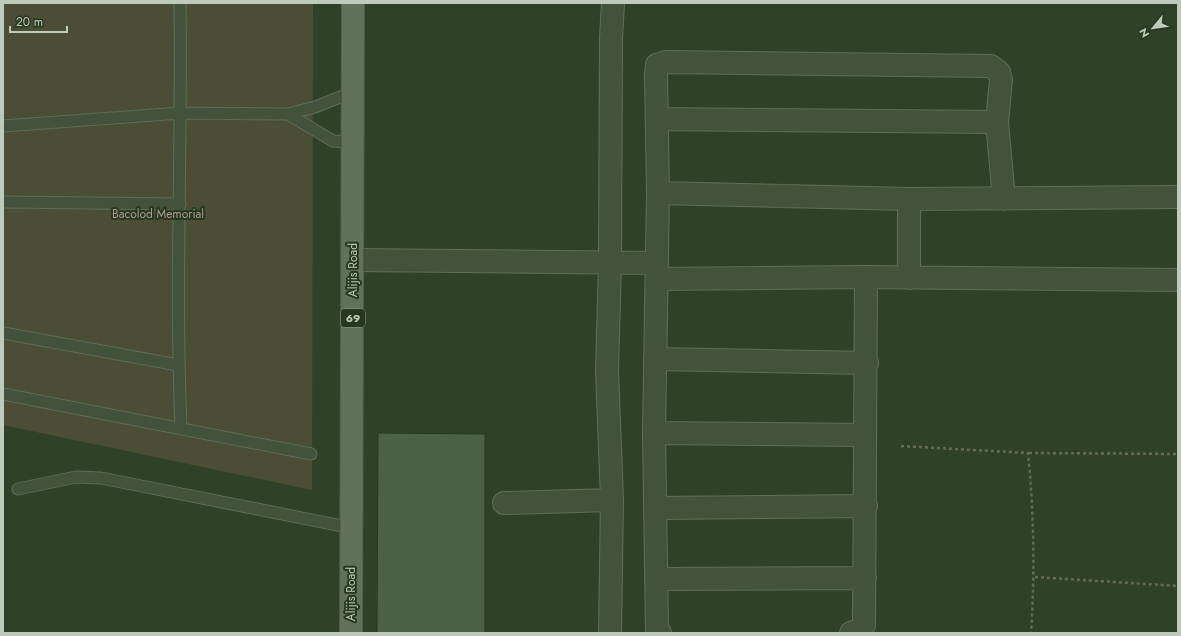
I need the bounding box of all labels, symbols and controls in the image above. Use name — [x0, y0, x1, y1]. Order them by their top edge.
scale bar — [10, 8, 67, 34]
north arrow — [1133, 8, 1173, 48]
text: 20 m — [16, 13, 43, 31]
text: N — [1135, 25, 1153, 41]
park label: Bacolod Memorial — [112, 205, 204, 223]
street label: Alijis Road — [344, 243, 362, 297]
road number: 69 — [341, 309, 365, 327]
street label: Alijis Road — [342, 567, 360, 621]

